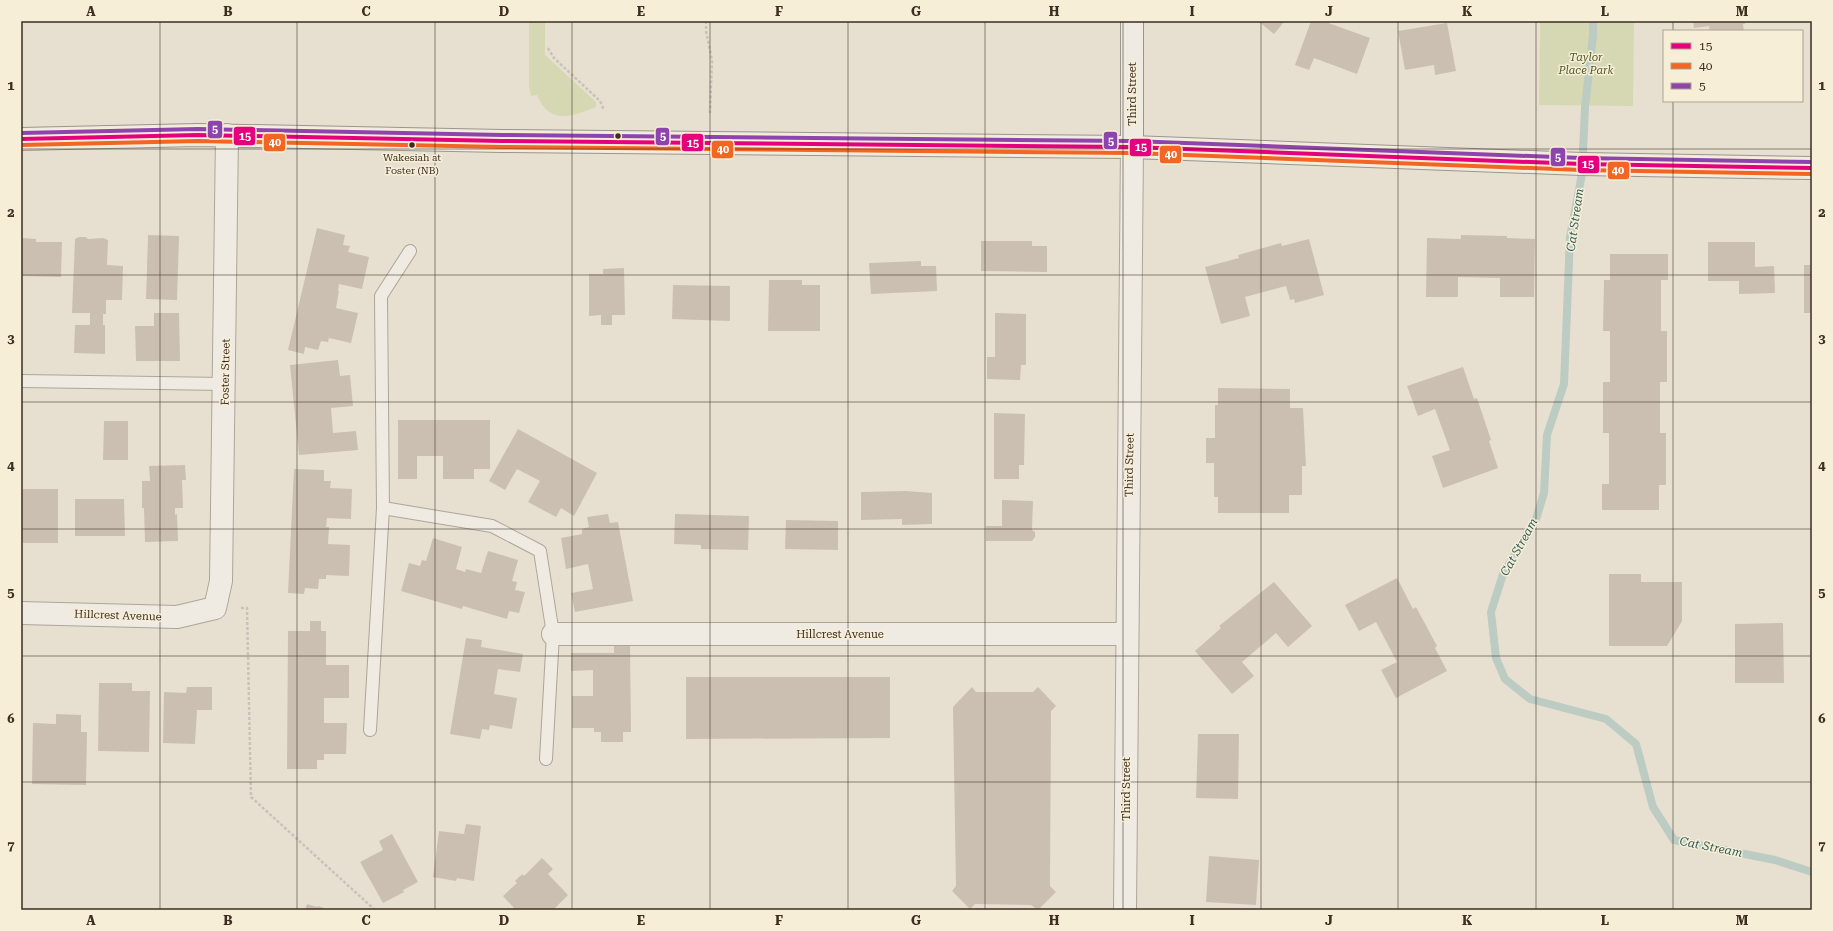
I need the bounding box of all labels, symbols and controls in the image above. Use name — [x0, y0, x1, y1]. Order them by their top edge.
text: A — [86, 4, 96, 19]
text: B — [223, 4, 233, 19]
text: C — [361, 4, 371, 19]
text: D — [499, 4, 509, 19]
text: E — [637, 4, 645, 19]
text: F — [775, 4, 783, 19]
text: G — [911, 4, 921, 19]
text: H — [1049, 4, 1060, 19]
text: I — [1189, 4, 1195, 19]
text: J — [1325, 4, 1333, 19]
text: K — [1462, 4, 1473, 19]
text: L — [1601, 4, 1609, 19]
text: M — [1736, 4, 1749, 19]
legend — [1663, 30, 1803, 102]
text: 15 — [1699, 39, 1713, 53]
park label: Taylor Place Park — [1558, 51, 1613, 77]
text: 40 — [1699, 59, 1713, 73]
street label: Third Street — [1126, 62, 1139, 126]
text: 1 — [7, 78, 15, 93]
text: 1 — [1818, 78, 1826, 93]
text: 5 — [1699, 79, 1706, 93]
line badge: 5 — [207, 120, 223, 139]
text: 5 — [212, 123, 218, 136]
line badge: 15 — [233, 126, 256, 146]
line badge: 5 — [655, 127, 670, 146]
text: 15 — [239, 130, 251, 143]
text: 5 — [660, 130, 666, 143]
unlabelled marker — [613, 131, 623, 141]
line badge: 5 — [1103, 131, 1118, 150]
line badge: 40 — [263, 133, 286, 152]
line badge: 15 — [681, 133, 704, 152]
text: 5 — [1108, 135, 1114, 148]
text: 40 — [269, 136, 281, 149]
text: 15 — [687, 137, 699, 150]
line badge: 15 — [1129, 138, 1152, 157]
marker: Wakesiah at Foster (NB) — [407, 140, 417, 150]
line badge: 40 — [711, 140, 734, 159]
text: 15 — [1135, 141, 1147, 154]
text: 40 — [717, 143, 729, 156]
line badge: 40 — [1159, 145, 1182, 164]
line badge: 5 — [1550, 147, 1566, 167]
text: 40 — [1165, 148, 1177, 161]
text: 5 — [1555, 151, 1561, 164]
place label: Wakesiah at Foster (NB) — [383, 152, 441, 176]
line badge: 15 — [1577, 155, 1600, 174]
text: 15 — [1582, 158, 1594, 171]
line badge: 40 — [1607, 161, 1630, 180]
text: 40 — [1612, 164, 1624, 177]
water label: Cat Stream — [1564, 187, 1586, 253]
text: 2 — [7, 205, 15, 220]
text: 2 — [1818, 205, 1826, 220]
text: 3 — [7, 331, 15, 346]
text: 3 — [1818, 331, 1826, 346]
street label: Foster Street — [218, 338, 233, 406]
street label: Third Street — [1122, 433, 1137, 497]
text: 4 — [7, 458, 15, 473]
text: 4 — [1818, 458, 1826, 473]
water label: Cat Stream — [1497, 515, 1541, 578]
text: 5 — [7, 585, 15, 600]
text: 5 — [1818, 585, 1826, 600]
street label: Hillcrest Avenue — [74, 607, 162, 624]
street label: Hillcrest Avenue — [796, 628, 884, 641]
text: 6 — [7, 711, 15, 726]
text: 6 — [1818, 711, 1826, 726]
street label: Third Street — [1120, 757, 1133, 821]
water label: Cat Stream — [1678, 834, 1744, 860]
text: 7 — [7, 838, 15, 853]
text: 7 — [1818, 838, 1826, 853]
text: A — [86, 913, 96, 928]
text: B — [223, 913, 233, 928]
text: C — [361, 913, 371, 928]
text: D — [499, 913, 509, 928]
text: E — [637, 913, 645, 928]
text: F — [775, 913, 783, 928]
text: G — [911, 913, 921, 928]
text: H — [1049, 913, 1060, 928]
text: I — [1189, 913, 1195, 928]
text: J — [1325, 913, 1333, 928]
text: K — [1462, 913, 1473, 928]
text: L — [1601, 913, 1609, 928]
text: M — [1736, 913, 1749, 928]

